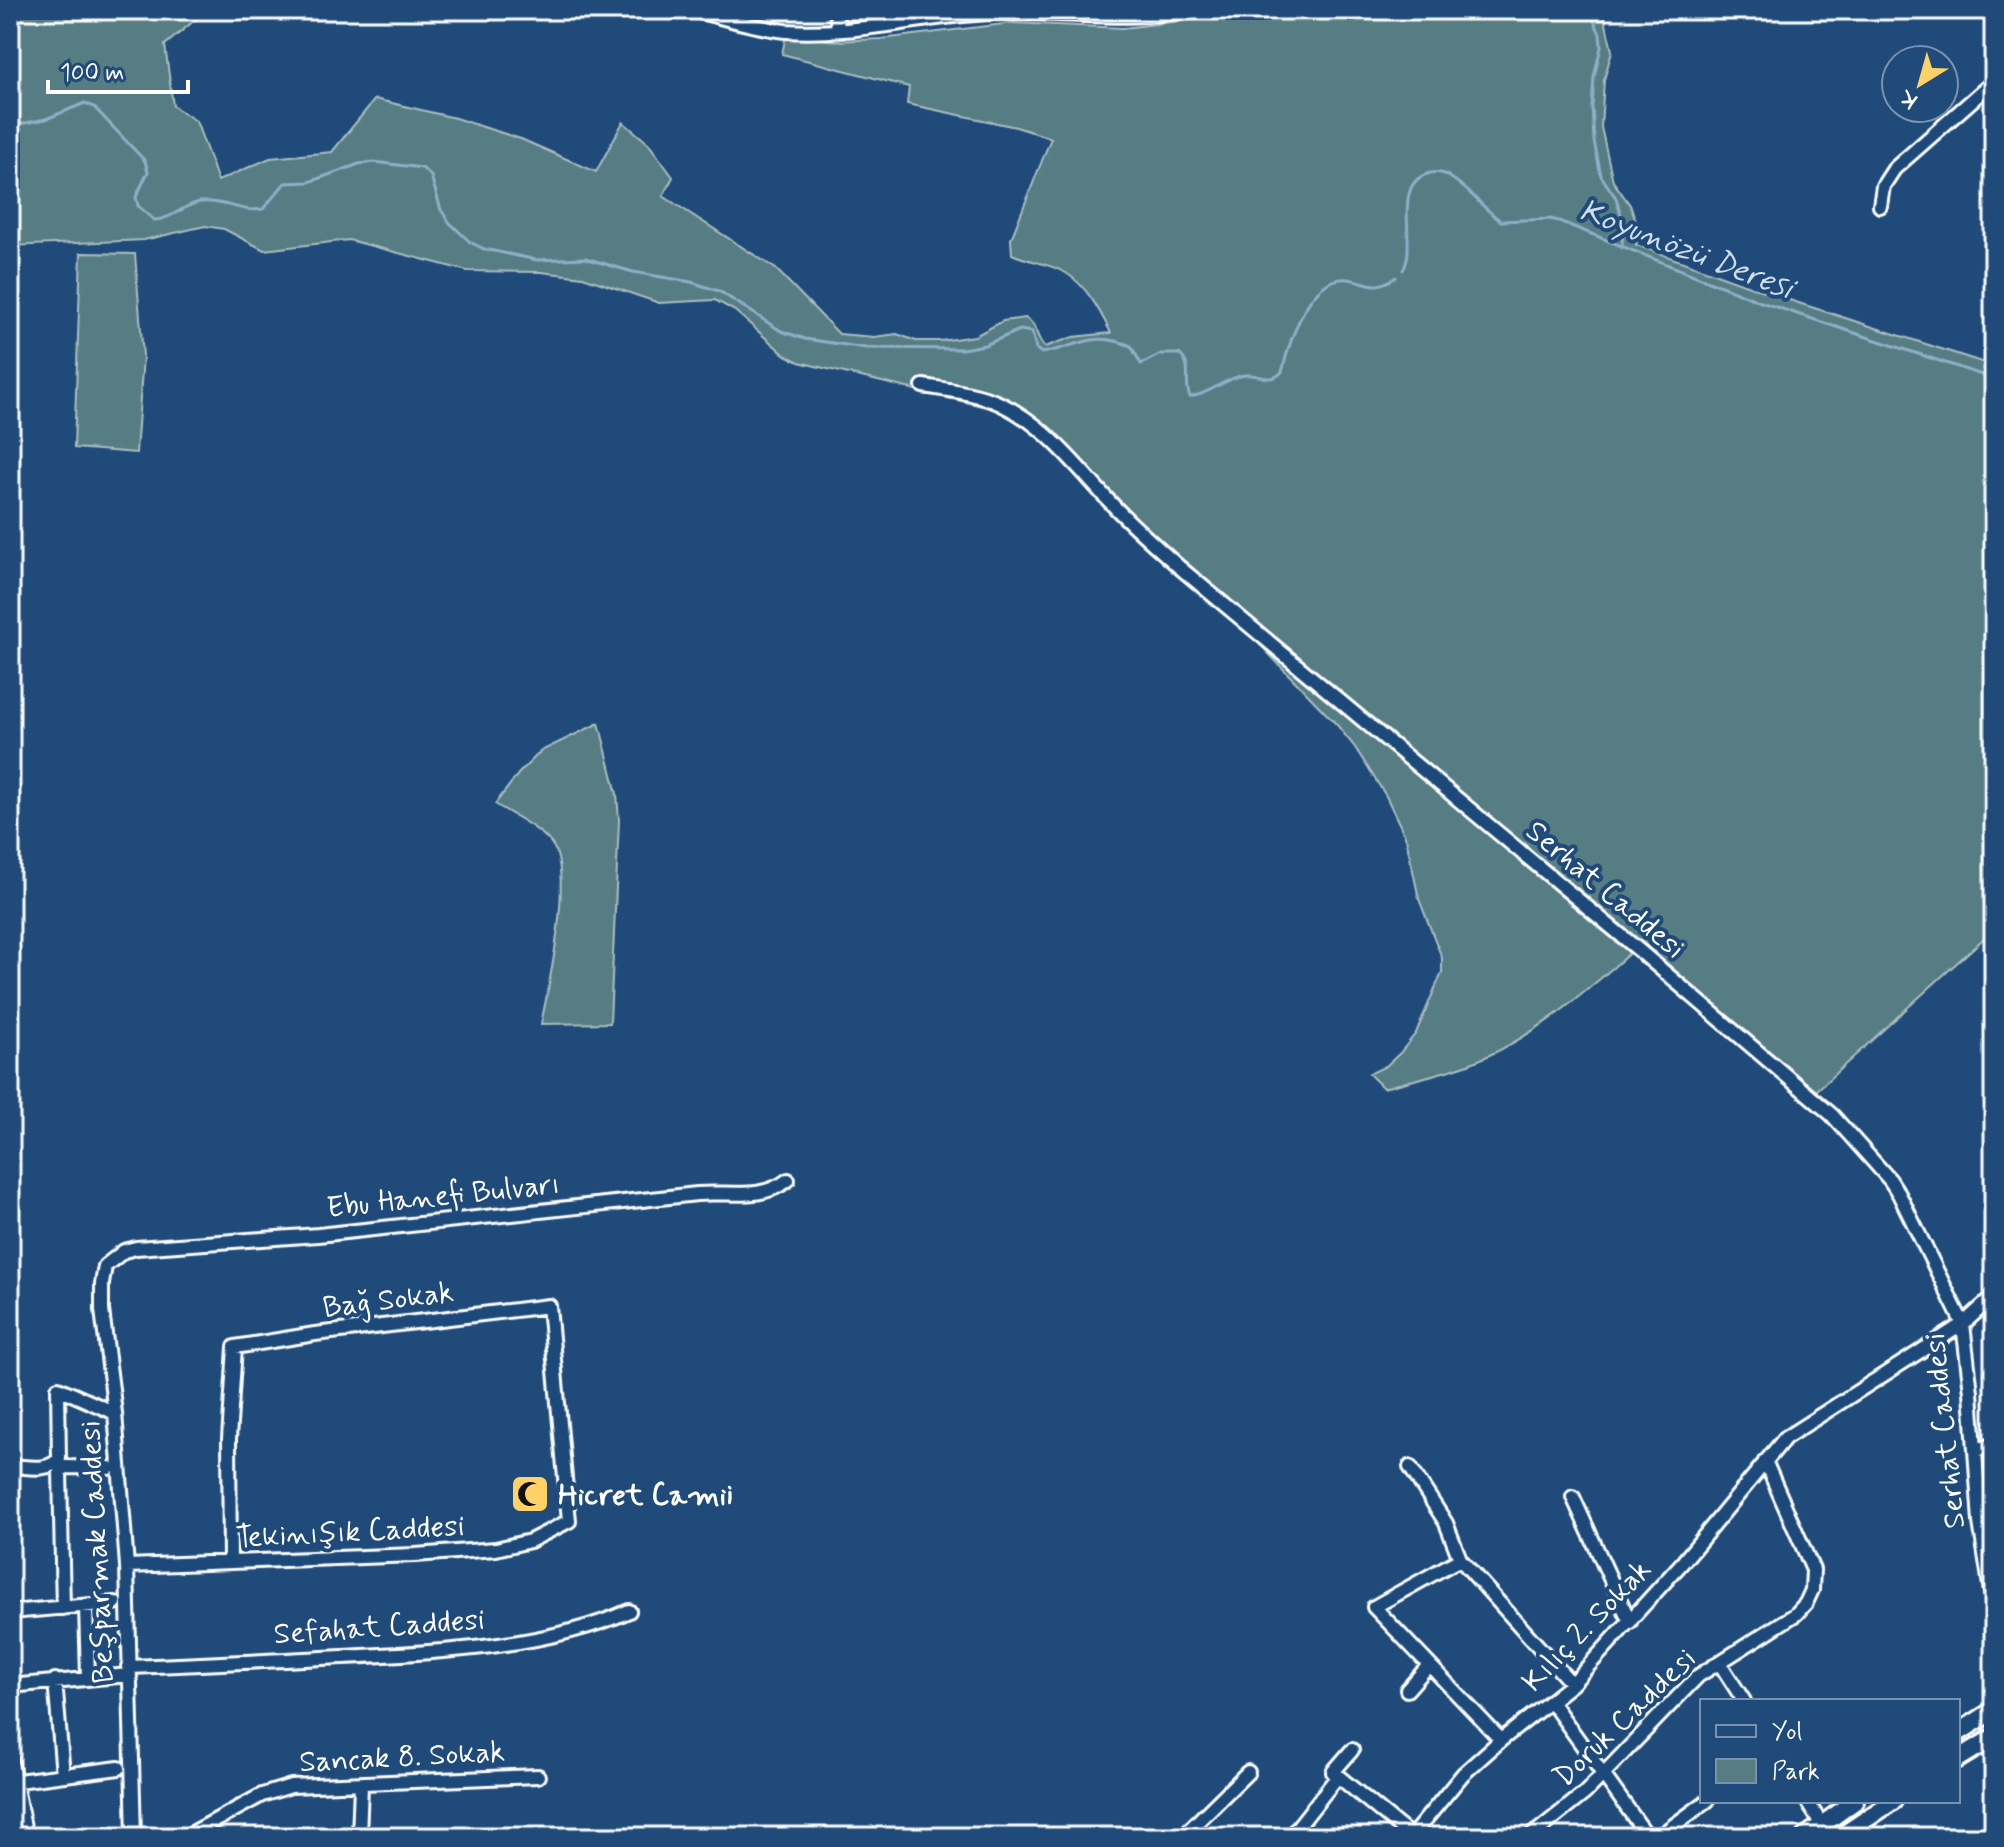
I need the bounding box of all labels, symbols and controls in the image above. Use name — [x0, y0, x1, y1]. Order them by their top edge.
scale bar — [48, 44, 188, 94]
north arrow — [1880, 44, 1960, 124]
text: 100 m — [60, 58, 124, 89]
text: K — [1894, 82, 1924, 114]
water label: Koyunözü Deresi — [1573, 190, 1803, 311]
street label: Serhat Caddesi — [1517, 812, 1693, 968]
street label: Ebu Hanefi Bulvarı — [325, 1165, 562, 1228]
street label: Bağ Sokak — [321, 1273, 456, 1328]
street label: Serhat Caddesi — [1916, 1331, 1975, 1531]
street label: Beşparmak Caddesi — [71, 1419, 124, 1684]
mosque icon: Hicret Camii — [509, 1473, 551, 1515]
place label: Hicret Camii — [558, 1476, 733, 1515]
street label: Tekinışık Caddesi — [235, 1507, 465, 1558]
street label: Kılıç 2. Sokak — [1514, 1551, 1660, 1701]
street label: Sefahat Caddesi — [272, 1601, 486, 1654]
street label: Doruk Caddesi — [1545, 1640, 1705, 1796]
legend — [1700, 1699, 1960, 1803]
text: Yol — [1772, 1717, 1802, 1748]
street label: Sancak 8. Sokak — [298, 1733, 506, 1782]
text: Park — [1772, 1757, 1820, 1788]

